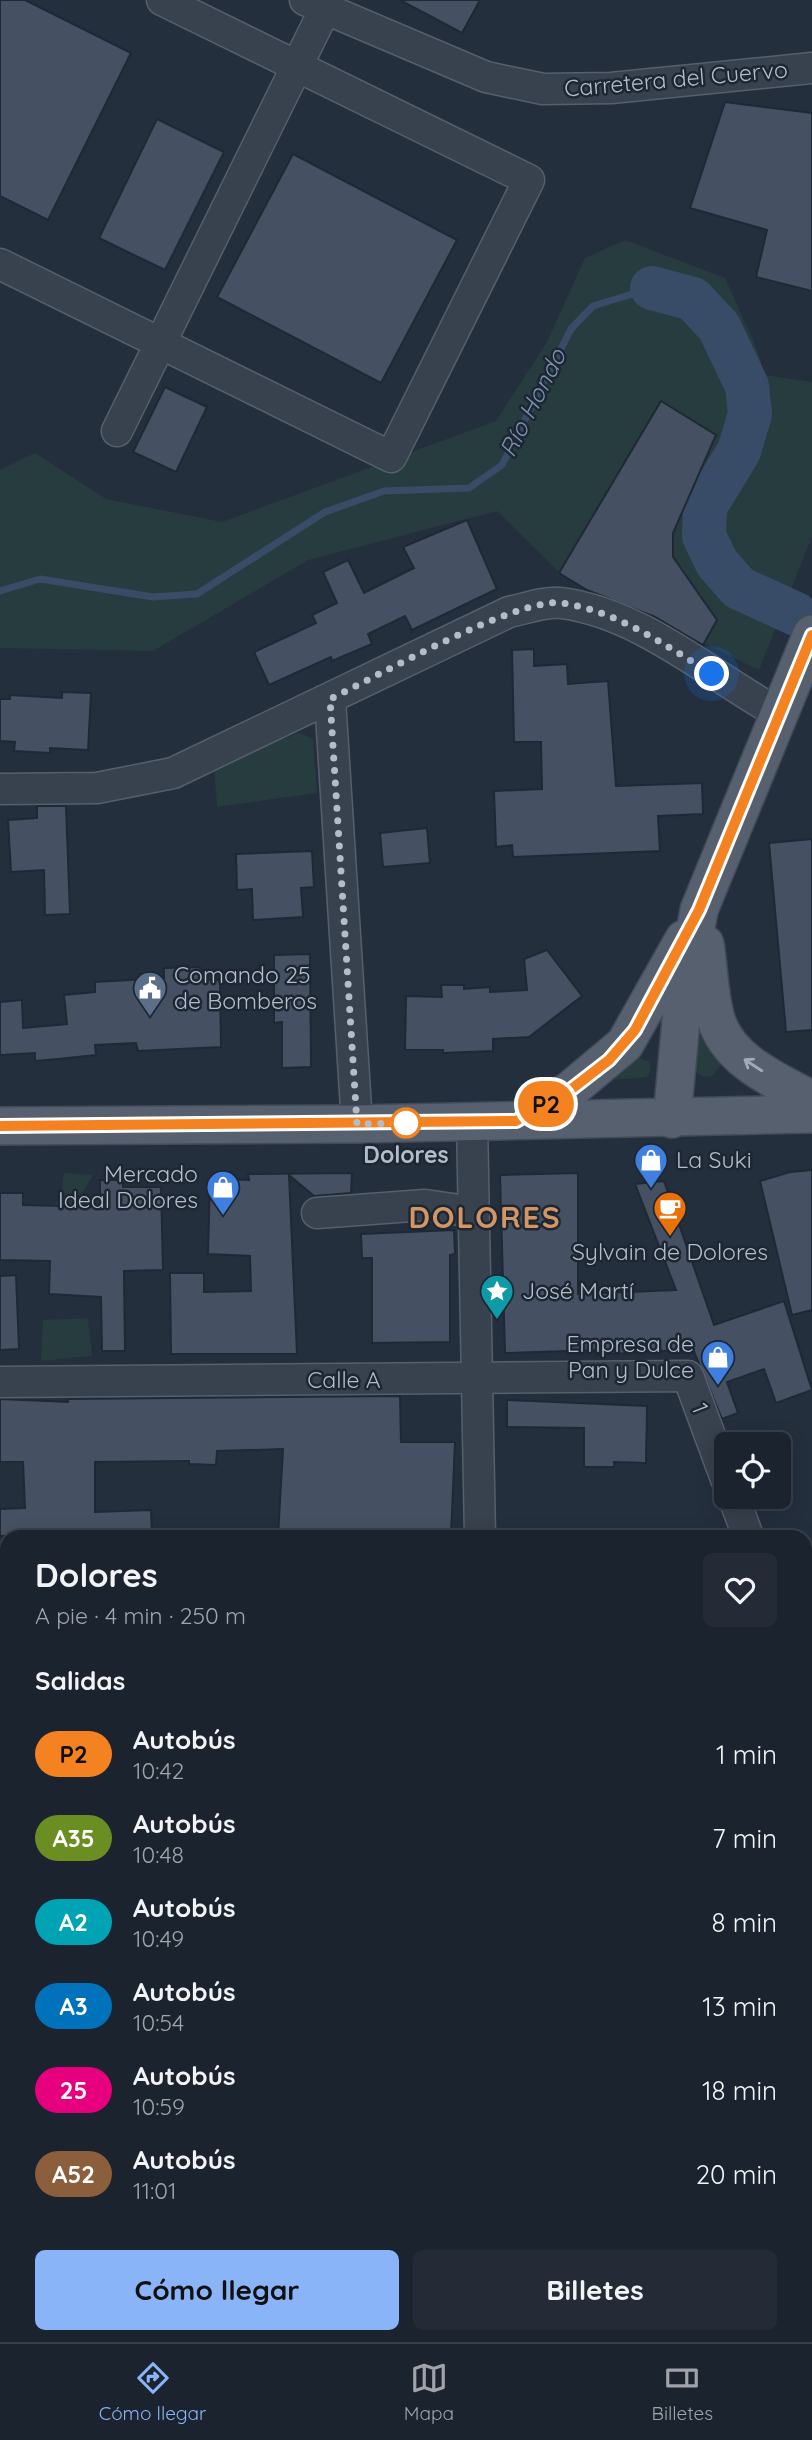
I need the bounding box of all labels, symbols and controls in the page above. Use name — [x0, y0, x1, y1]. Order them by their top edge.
street label: Carretera del Cuervo — [563, 54, 789, 103]
water label: Río Hondo — [492, 342, 573, 461]
your location — [694, 656, 729, 691]
place label: Comando 25 de Bomberos — [174, 960, 317, 1015]
public building icon: Comando 25 de Bomberos — [131, 969, 169, 1018]
one-way arrow — [744, 1058, 763, 1073]
line badge: P2 — [514, 1081, 578, 1127]
text: P2 — [532, 1089, 560, 1119]
marker: Dolores — [391, 1108, 421, 1138]
place label: Dolores — [363, 1140, 449, 1169]
shop icon: La Suki — [632, 1141, 670, 1190]
place label: La Suki — [676, 1145, 752, 1174]
place label: Mercado Ideal Dolores — [58, 1159, 198, 1214]
shop icon: Mercado Ideal Dolores — [204, 1168, 242, 1217]
cafe icon: Sylvain de Dolores — [651, 1189, 689, 1238]
district label: DOLORES — [408, 1198, 562, 1236]
place label: Sylvain de Dolores — [572, 1237, 768, 1266]
place icon: José Martí — [478, 1272, 516, 1321]
place label: José Martí — [522, 1276, 634, 1305]
place label: Empresa de Pan y Dulce — [567, 1329, 694, 1384]
shop icon: Empresa de Pan y Dulce — [699, 1338, 737, 1387]
street label: Calle A — [307, 1365, 381, 1394]
street label: 1 — [685, 1399, 716, 1417]
map controls — [714, 1432, 791, 1509]
button: locate — [714, 1432, 791, 1509]
button: heart — [703, 1553, 777, 1627]
text: Dolores — [35, 1554, 158, 1595]
text: A pie · 4 min · 250 m — [35, 1601, 246, 1630]
text: Salidas — [35, 1664, 125, 1697]
text: Autobús — [133, 1723, 235, 1756]
text: 1 min — [716, 1738, 777, 1771]
text: P2 — [59, 1739, 88, 1769]
text: 10:42 — [133, 1756, 184, 1785]
text: Autobús — [133, 1807, 235, 1840]
text: 7 min — [712, 1822, 777, 1855]
text: A35 — [52, 1823, 95, 1853]
text: 10:48 — [133, 1840, 184, 1869]
text: Autobús — [133, 1891, 235, 1924]
text: 8 min — [712, 1906, 777, 1939]
text: A2 — [59, 1907, 88, 1937]
text: 10:49 — [133, 1924, 184, 1953]
text: Autobús — [133, 1975, 235, 2008]
text: 13 min — [702, 1990, 777, 2023]
text: A3 — [59, 1991, 88, 2021]
text: 10:54 — [133, 2008, 184, 2037]
text: Autobús — [133, 2059, 235, 2092]
text: 18 min — [702, 2074, 777, 2107]
text: 25 — [60, 2075, 87, 2105]
text: 10:59 — [133, 2092, 185, 2121]
text: Autobús — [133, 2143, 235, 2176]
text: 20 min — [696, 2158, 777, 2191]
text: A52 — [52, 2159, 95, 2189]
text: 11:01 — [133, 2176, 177, 2205]
button: Cómo llegar — [35, 2250, 399, 2330]
button: Billetes — [413, 2250, 777, 2330]
tab: Cómo llegar — [99, 2359, 206, 2425]
tab: Mapa — [404, 2359, 454, 2425]
tab: Billetes — [652, 2359, 713, 2425]

